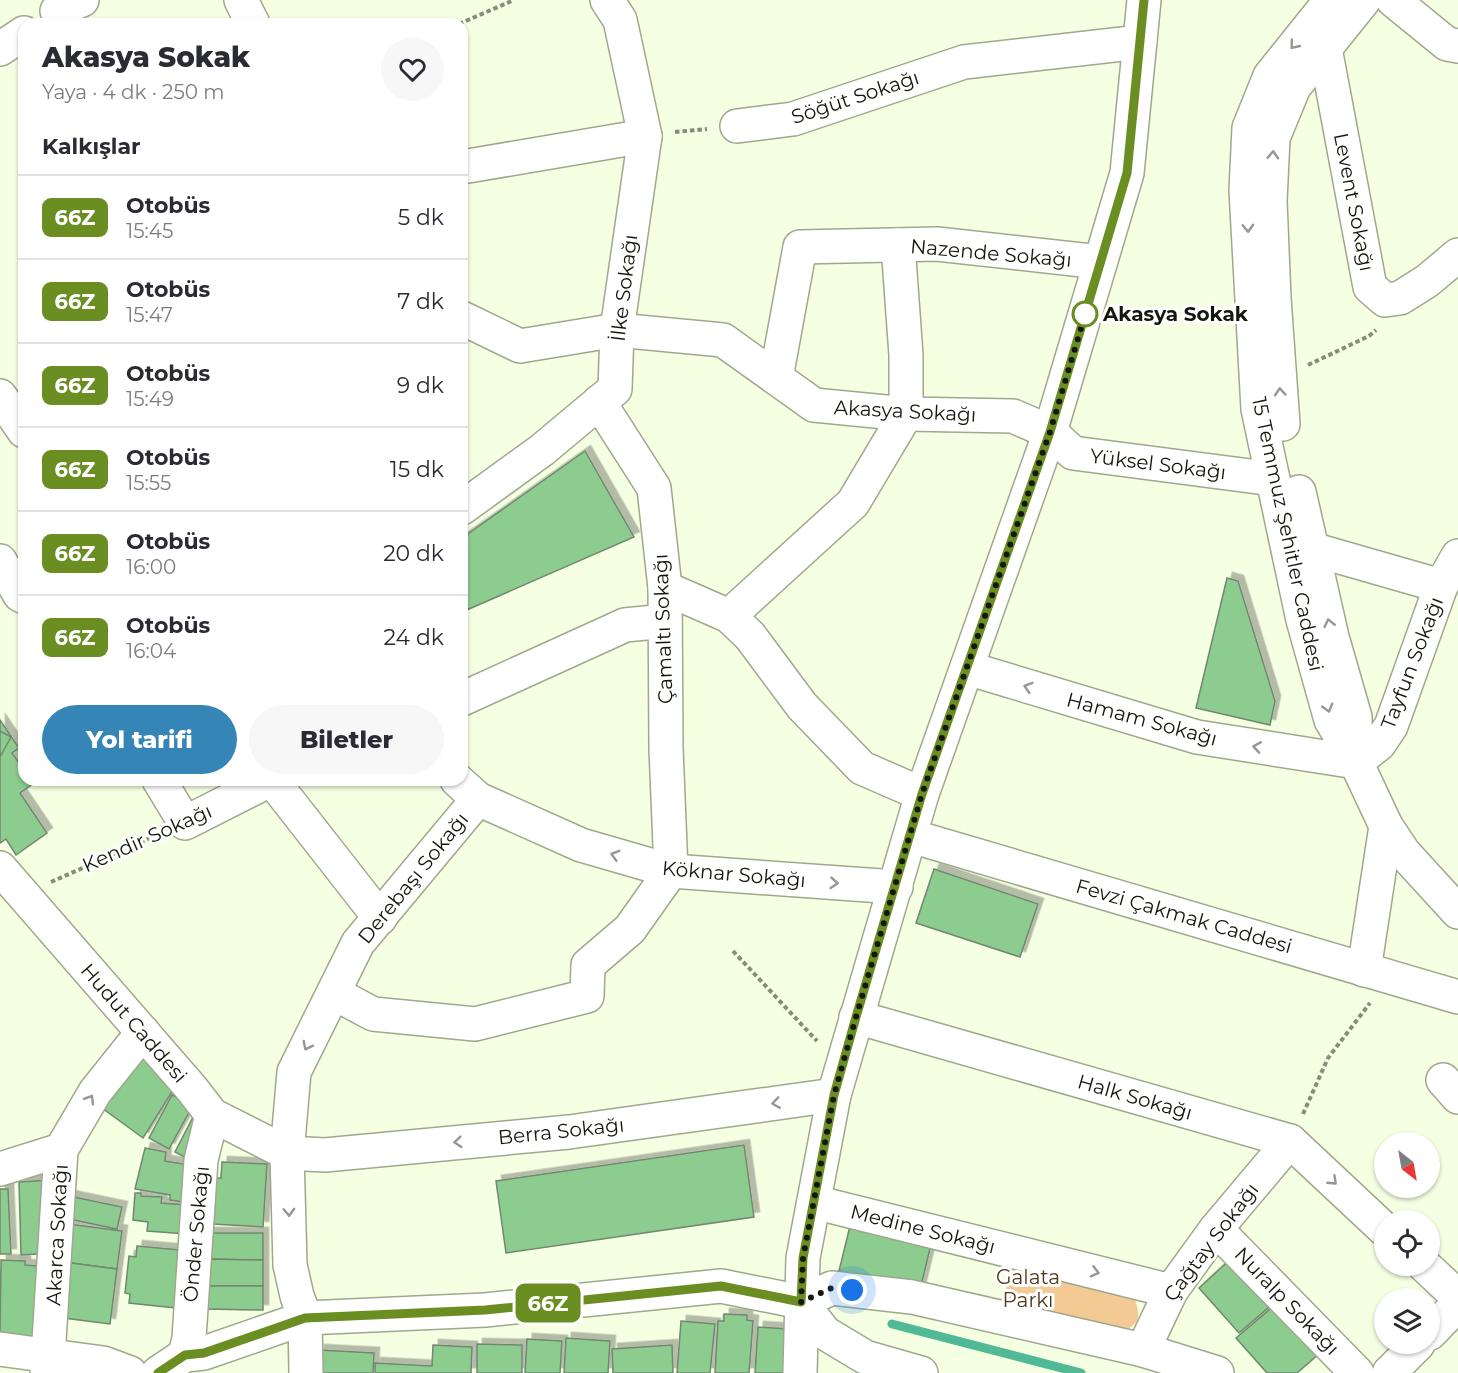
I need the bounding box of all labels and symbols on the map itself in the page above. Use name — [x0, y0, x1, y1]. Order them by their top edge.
one-way arrow — [1291, 39, 1302, 50]
street label: Söğüt Sokağı — [788, 65, 922, 129]
street label: Levent Sokağı — [1329, 131, 1379, 273]
one-way arrow — [1266, 151, 1279, 160]
one-way arrow — [1241, 223, 1254, 232]
street label: İlke Sokağı — [606, 233, 642, 343]
street label: Nazende Sokağı — [909, 234, 1073, 272]
marker: Akasya Sokak — [1072, 301, 1098, 327]
place label: Akasya Sokak — [1102, 302, 1249, 326]
one-way arrow — [1274, 387, 1287, 396]
street label: Akasya Sokağı — [833, 395, 977, 427]
street label: 15 Temmuz Şehitler Caddesi — [1247, 395, 1329, 673]
street label: Yüksel Sokağı — [1089, 444, 1227, 484]
street label: Çamaltı Sokağı — [648, 553, 678, 705]
street label: Tayfun Sokağı — [1376, 594, 1448, 732]
one-way arrow — [1323, 619, 1336, 629]
one-way arrow — [1023, 682, 1034, 694]
street label: Hamam Sokağı — [1064, 687, 1220, 751]
one-way arrow — [1320, 703, 1333, 713]
one-way arrow — [1252, 741, 1262, 753]
street label: Kendir Sokağı — [79, 799, 215, 877]
street label: Derebaşı Sokağı — [353, 808, 473, 948]
one-way arrow — [610, 850, 621, 862]
street label: Köknar Sokağı — [661, 856, 807, 892]
street label: Fevzi Çakmak Caddesi — [1073, 874, 1295, 958]
one-way arrow — [830, 876, 839, 889]
street label: Hudut Caddesi — [76, 958, 192, 1088]
one-way arrow — [303, 1039, 315, 1050]
street label: Halk Sokağı — [1075, 1069, 1195, 1125]
one-way arrow — [83, 1095, 95, 1105]
one-way arrow — [772, 1097, 781, 1109]
street label: Berra Sokağı — [497, 1112, 625, 1150]
north arrow — [1374, 1132, 1440, 1198]
one-way arrow — [453, 1135, 462, 1148]
street label: Akarca Sokağı — [41, 1164, 73, 1306]
street label: Önder Sokağı — [178, 1165, 214, 1303]
one-way arrow — [1327, 1174, 1337, 1185]
street label: Çağtay Sokağı — [1159, 1178, 1263, 1306]
street label: Medine Sokağı — [848, 1199, 998, 1259]
one-way arrow — [282, 1207, 295, 1216]
street label: Nuralp Sokağı — [1230, 1242, 1344, 1360]
one-way arrow — [1090, 1264, 1100, 1277]
park label: Galata Parkı — [996, 1265, 1060, 1312]
your location — [837, 1275, 867, 1305]
line badge: 66Z — [514, 1284, 582, 1322]

